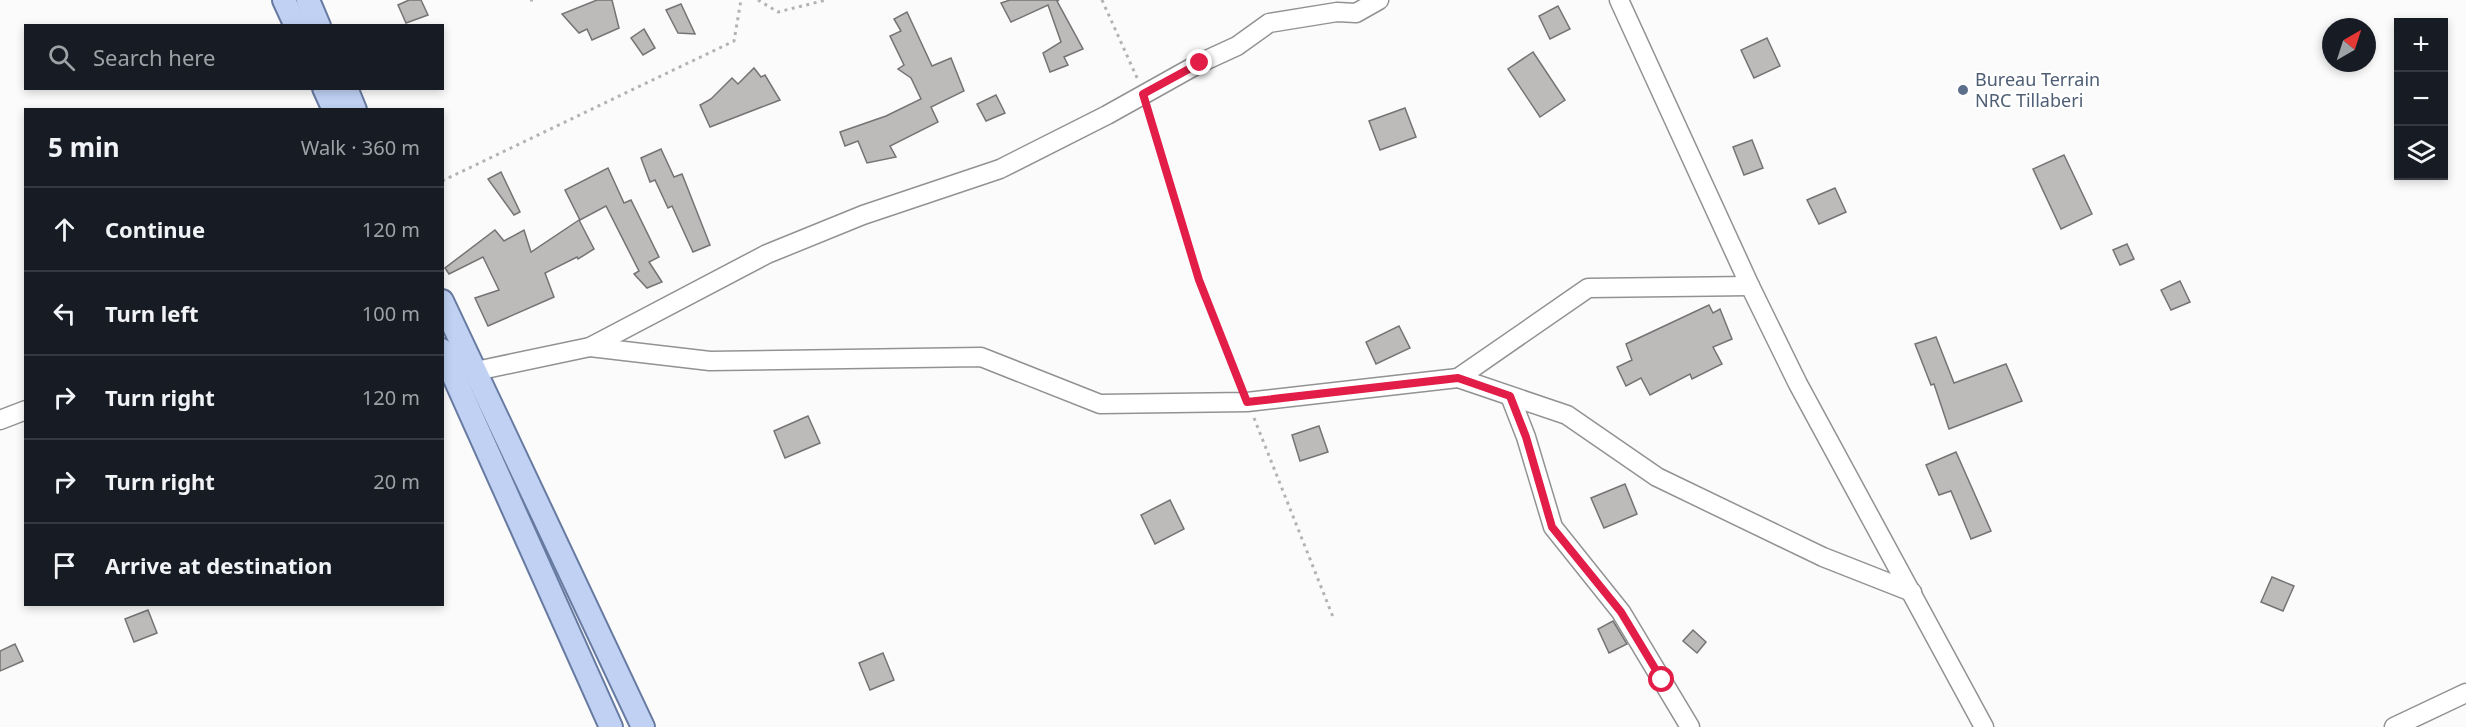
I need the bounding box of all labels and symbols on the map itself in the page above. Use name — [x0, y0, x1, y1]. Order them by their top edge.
north arrow — [2322, 18, 2376, 72]
route end — [1186, 49, 1212, 75]
place label: Bureau Terrain NRC Tillaberi — [1975, 67, 2100, 112]
marker: Bureau Terrain NRC Tillaberi — [1956, 83, 1970, 97]
route start — [1648, 666, 1674, 692]

